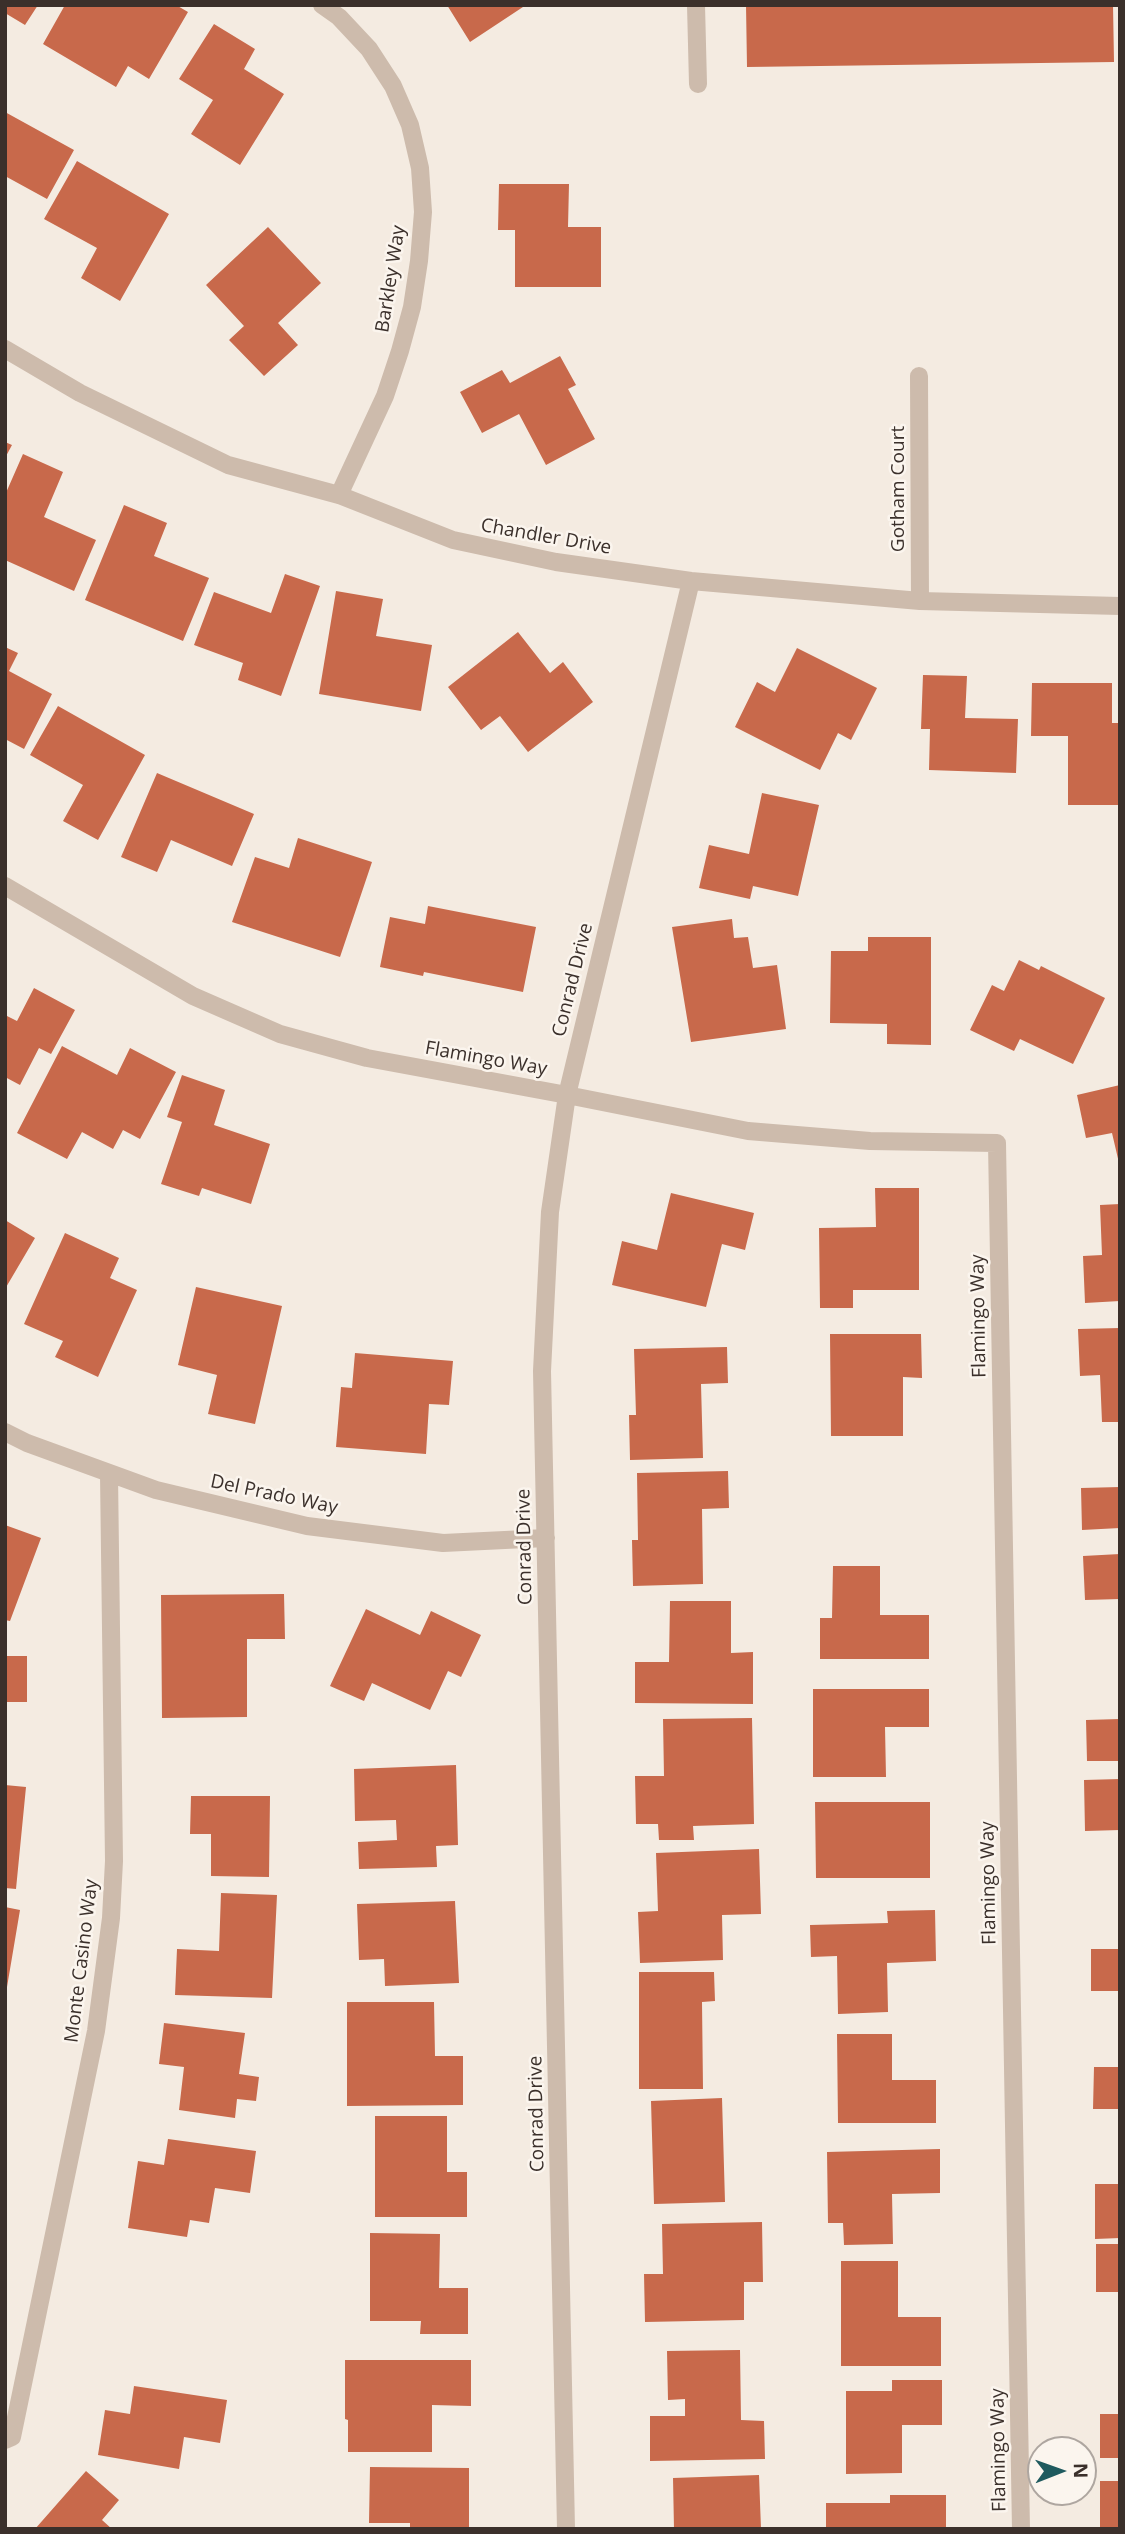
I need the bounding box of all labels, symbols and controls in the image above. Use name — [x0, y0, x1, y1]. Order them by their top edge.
street label: Barkley Way — [371, 224, 411, 334]
street label: Gotham Court — [888, 426, 910, 552]
street label: Chandler Drive — [479, 514, 613, 560]
street label: Conrad Drive — [548, 921, 598, 1039]
street label: Flamingo Way — [423, 1037, 549, 1081]
street label: Flamingo Way — [967, 1254, 991, 1378]
street label: Del Prado Way — [208, 1470, 340, 1520]
street label: Conrad Drive — [513, 1489, 537, 1605]
street label: Flamingo Way — [977, 1821, 1001, 1945]
street label: Monte Casino Way — [61, 1878, 103, 2044]
street label: Conrad Drive — [525, 2056, 549, 2172]
street label: Flamingo Way — [987, 2388, 1011, 2512]
north arrow — [1027, 2436, 1097, 2506]
text: N — [1068, 2463, 1094, 2479]

